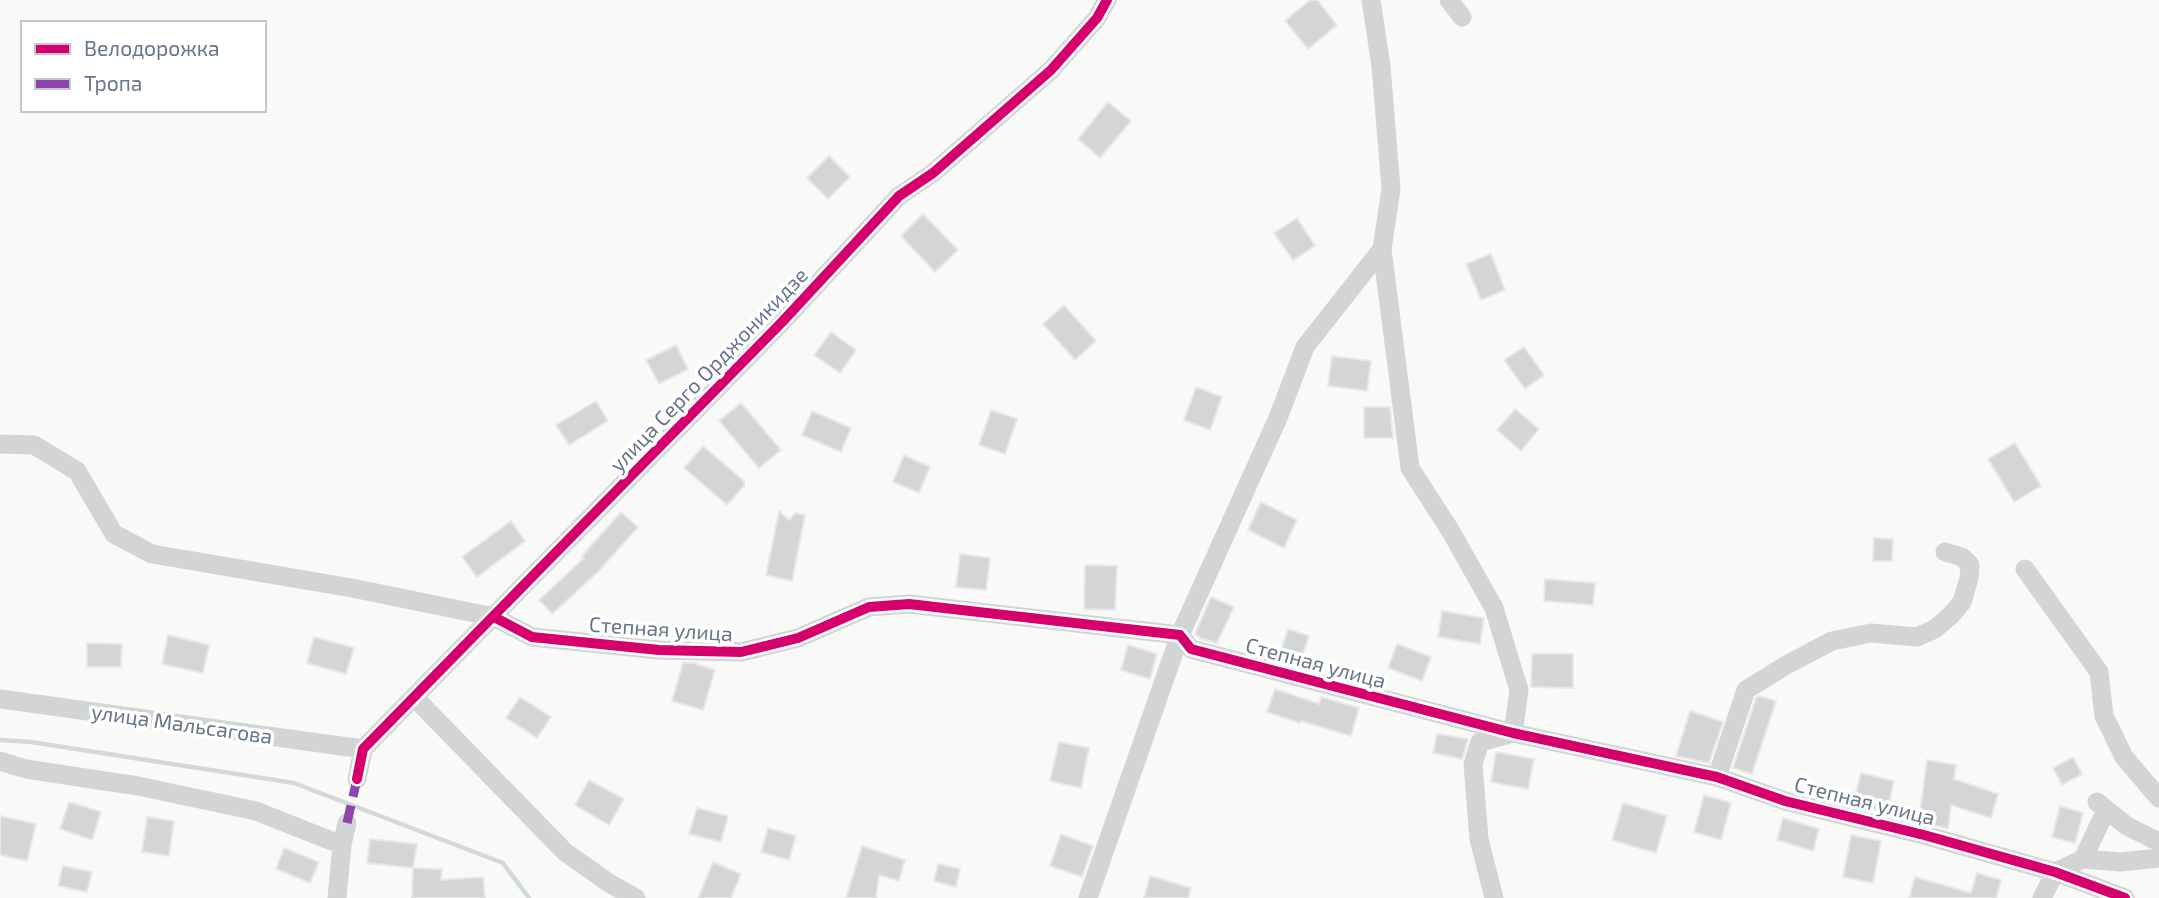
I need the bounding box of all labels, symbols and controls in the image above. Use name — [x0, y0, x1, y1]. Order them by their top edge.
legend — [21, 21, 266, 112]
text: Велодорожка — [84, 35, 220, 60]
text: Тропа — [84, 70, 142, 95]
street label: улица Серго Орджоникидзе — [604, 262, 813, 477]
street label: Степная улица — [588, 611, 734, 646]
street label: Степная улица — [1243, 631, 1389, 694]
street label: улица Мальсагова — [90, 698, 274, 749]
street label: Степная улица — [1792, 770, 1938, 831]

